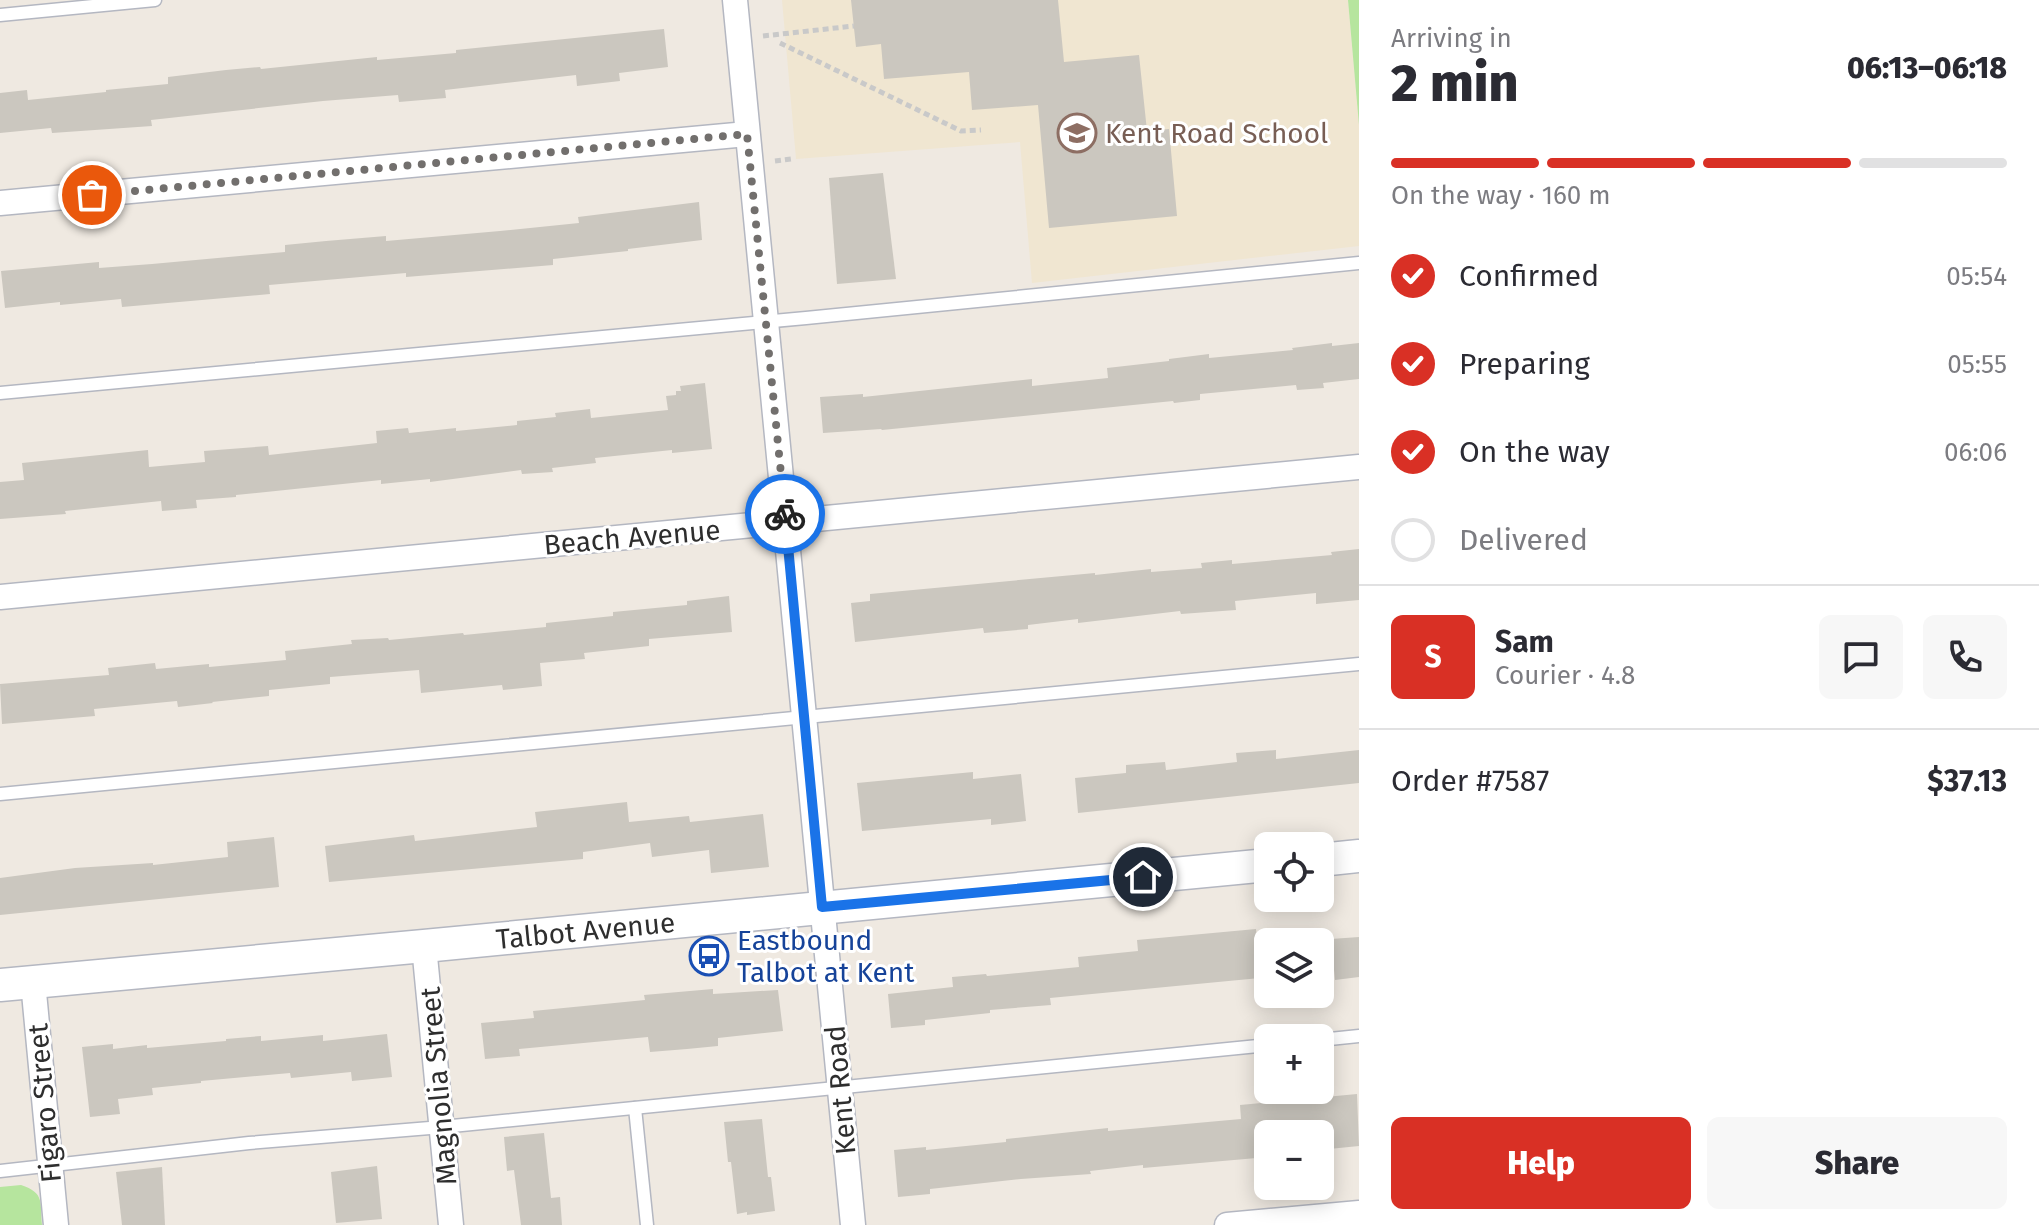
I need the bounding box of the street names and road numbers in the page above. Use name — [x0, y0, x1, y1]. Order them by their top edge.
street label: Beach Avenue — [542, 513, 722, 562]
street label: Talbot Avenue — [494, 906, 677, 956]
street label: Magnolia Street — [413, 985, 464, 1186]
street label: Figaro Street — [21, 1021, 68, 1184]
street label: Kent Road — [818, 1024, 863, 1156]

